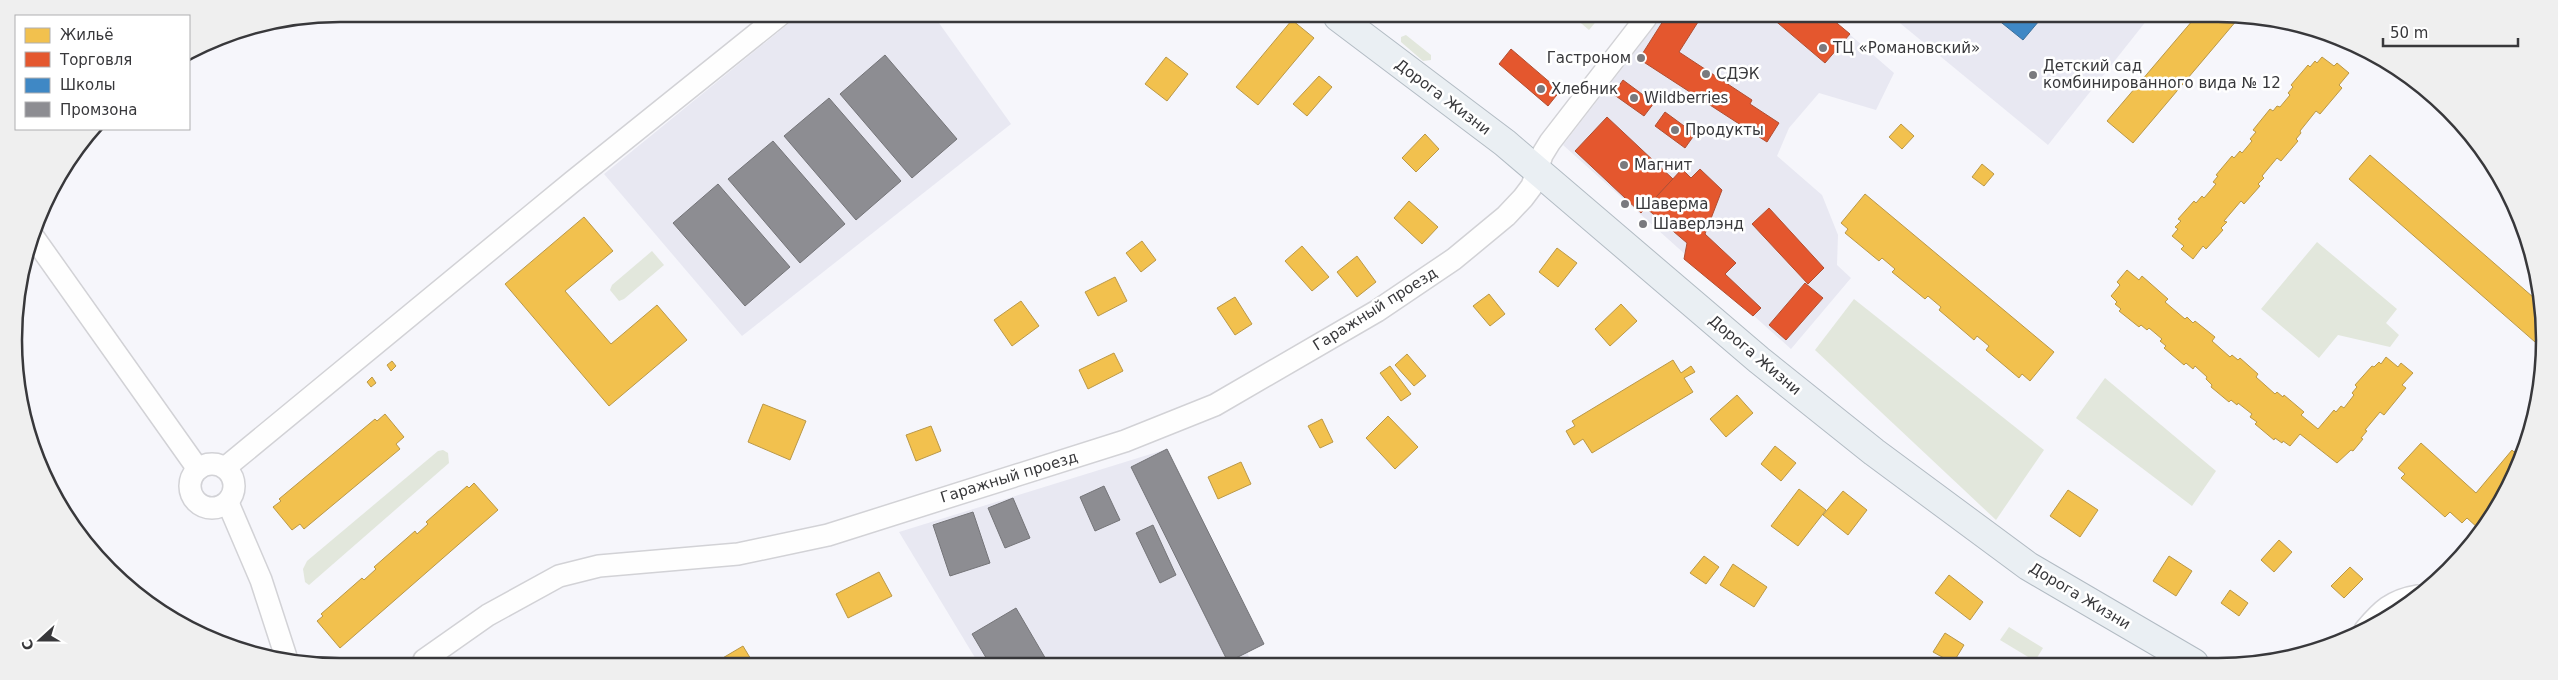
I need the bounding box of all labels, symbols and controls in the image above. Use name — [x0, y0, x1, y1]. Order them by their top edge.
legend — [15, 15, 190, 130]
scale bar — [2383, 15, 2518, 47]
text: 50 m — [2390, 24, 2428, 42]
text: Жильё — [60, 26, 114, 44]
place label: ТЦ «Романовский» — [1832, 39, 1980, 57]
marker: ТЦ «Романовский» — [1817, 42, 1829, 54]
place label: Гастроном — [1547, 49, 1631, 67]
text: Торговля — [59, 51, 132, 69]
marker: Гастроном — [1635, 52, 1647, 64]
street label: Дорога Жизни — [1392, 55, 1494, 139]
place label: Детский сад комбинированного вида № 12 — [2043, 57, 2281, 92]
place label: СДЭК — [1716, 65, 1760, 83]
marker: СДЭК — [1700, 68, 1712, 80]
marker: Детский сад комбинированного вида № 12 — [2027, 69, 2039, 81]
text: Школы — [60, 76, 116, 94]
place label: Хлебник — [1551, 80, 1618, 98]
marker: Хлебник — [1535, 83, 1547, 95]
place label: Wildberries — [1644, 89, 1729, 107]
marker: Wildberries — [1628, 92, 1640, 104]
text: Промзона — [60, 101, 137, 119]
place label: Продукты — [1685, 121, 1764, 139]
marker: Продукты — [1669, 124, 1681, 136]
place label: Магнит — [1634, 156, 1693, 174]
marker: Магнит — [1618, 159, 1630, 171]
place label: Шаверма — [1635, 195, 1708, 213]
marker: Шаверма — [1619, 198, 1631, 210]
place label: Шаверлэнд — [1653, 215, 1744, 233]
marker: Шаверлэнд — [1637, 218, 1649, 230]
street label: Гаражный проезд — [1310, 264, 1440, 354]
street label: Дорога Жизни — [1705, 311, 1805, 399]
street label: Гаражный проезд — [938, 448, 1080, 506]
street label: Дорога Жизни — [2026, 559, 2134, 633]
north arrow — [15, 615, 65, 665]
text: С — [19, 637, 37, 652]

